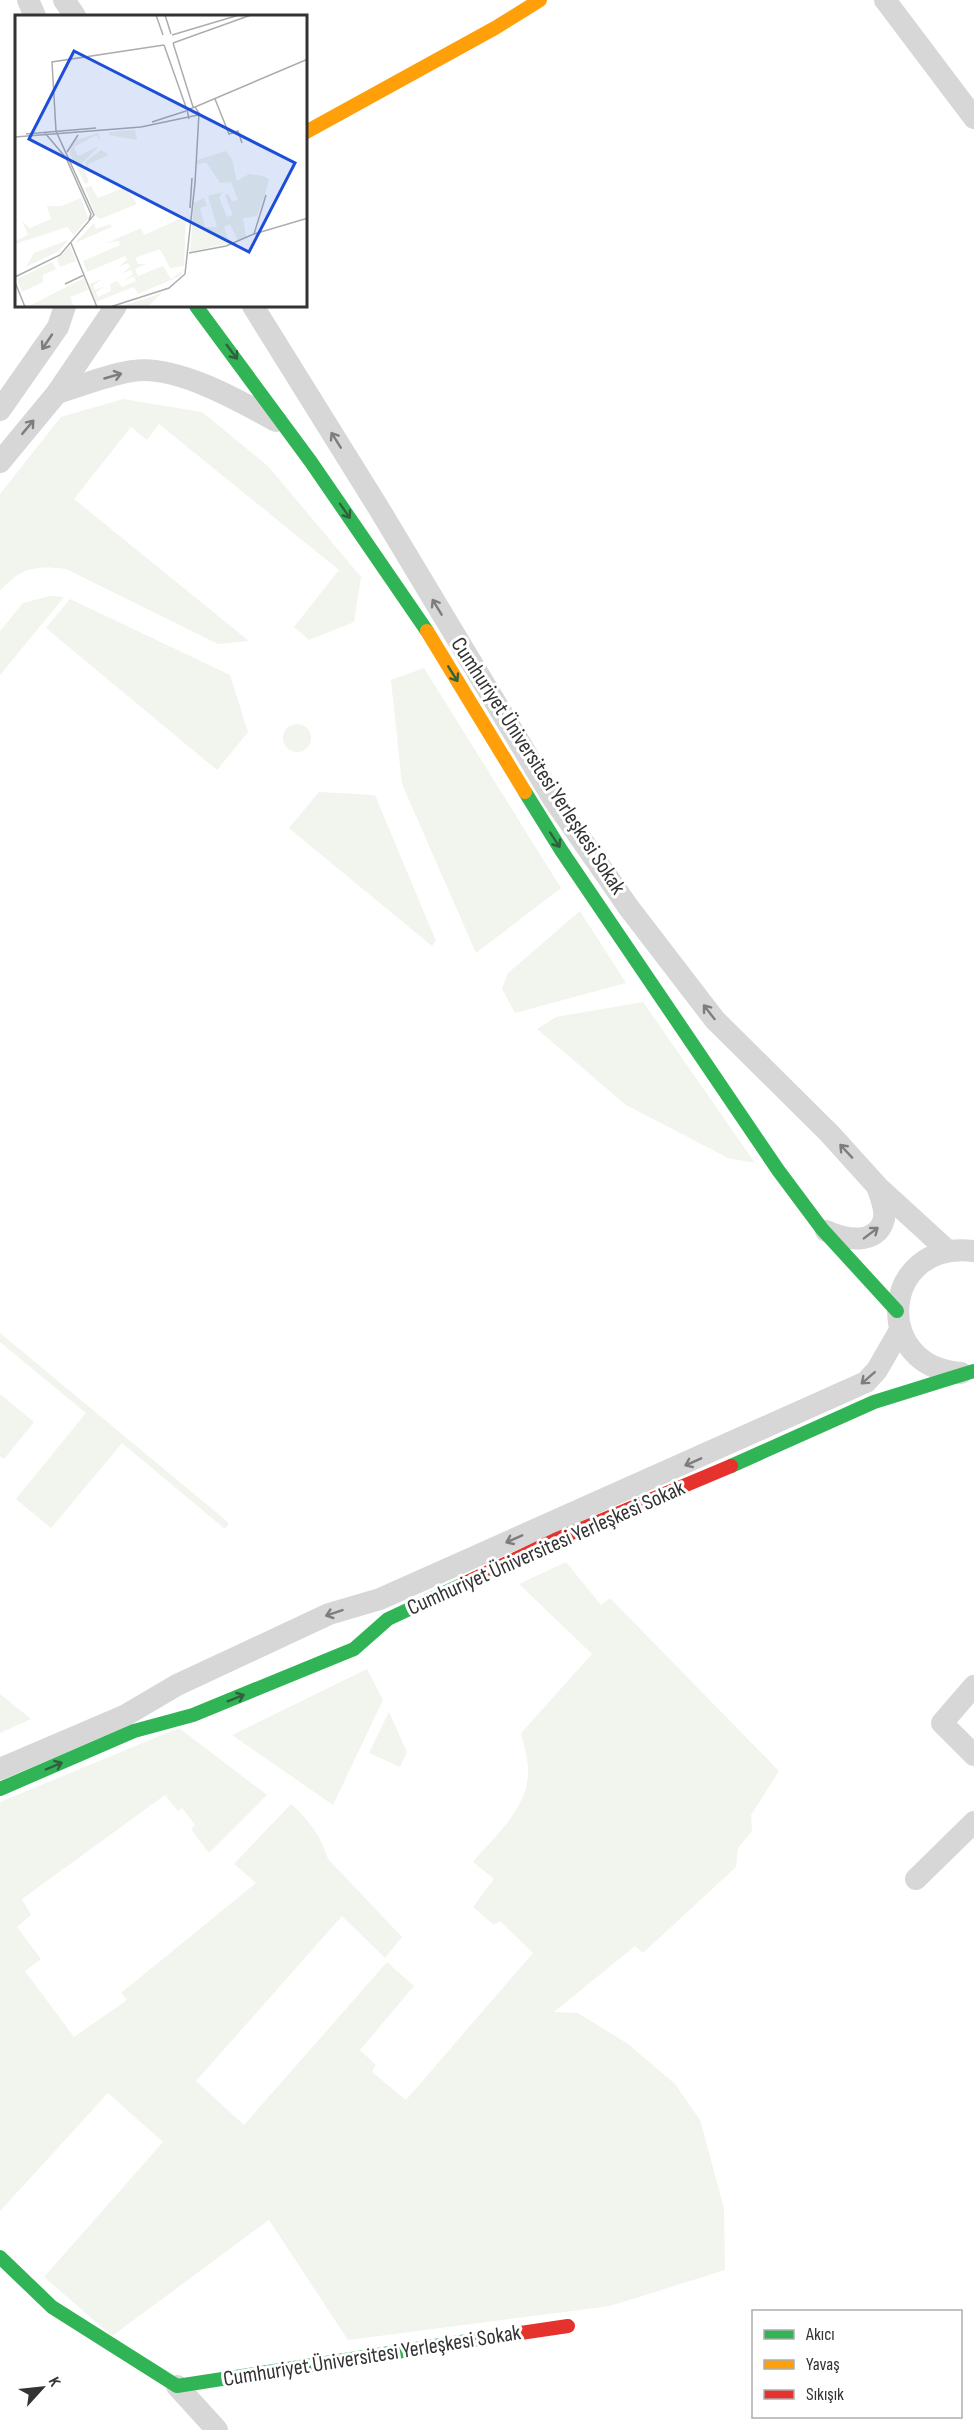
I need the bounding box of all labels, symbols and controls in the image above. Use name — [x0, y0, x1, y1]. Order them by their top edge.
inset map — [15, 15, 308, 308]
one-way arrow — [41, 333, 53, 350]
one-way arrow — [226, 344, 238, 360]
one-way arrow — [103, 370, 122, 381]
one-way arrow — [22, 419, 35, 435]
one-way arrow — [330, 432, 342, 449]
one-way arrow — [339, 503, 351, 519]
one-way arrow — [431, 599, 443, 616]
street label: Cumhuriyet Üniversitesi Yerleşkesi Sokak — [445, 632, 632, 900]
one-way arrow — [448, 665, 460, 682]
one-way arrow — [549, 831, 561, 848]
one-way arrow — [703, 1005, 716, 1021]
one-way arrow — [839, 1144, 853, 1159]
one-way arrow — [863, 1226, 879, 1239]
one-way arrow — [861, 1371, 876, 1385]
one-way arrow — [684, 1456, 702, 1468]
street label: Cumhuriyet Üniversitesi Yerleşkesi Sokak — [403, 1474, 689, 1622]
one-way arrow — [505, 1534, 523, 1545]
one-way arrow — [325, 1609, 344, 1620]
one-way arrow — [227, 1692, 245, 1703]
one-way arrow — [44, 1760, 62, 1771]
legend — [752, 2310, 962, 2418]
street label: Cumhuriyet Üniversitesi Yerleşkesi Sokak — [221, 2319, 523, 2393]
text: Akıcı — [805, 2324, 835, 2345]
text: Yavaş — [806, 2354, 840, 2375]
north arrow — [12, 2358, 72, 2418]
text: K — [44, 2374, 64, 2390]
text: Sıkışık — [806, 2384, 844, 2405]

